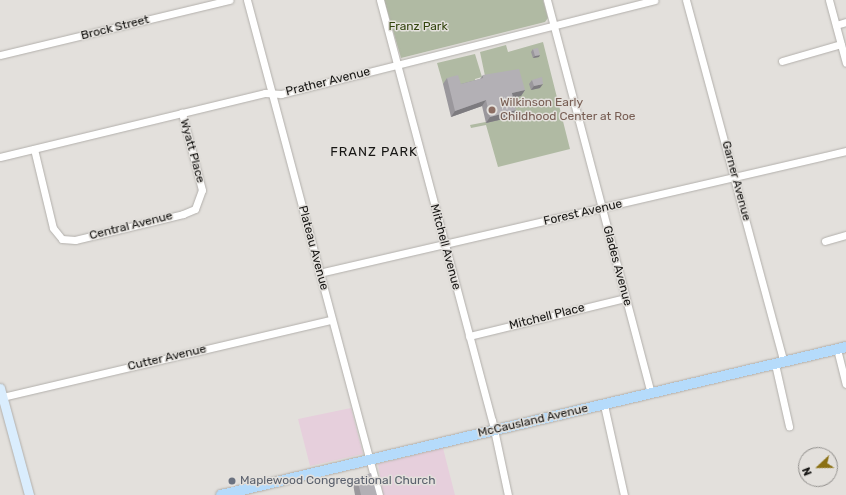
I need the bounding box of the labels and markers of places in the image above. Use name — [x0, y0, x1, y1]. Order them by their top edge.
place label: Wilkinson Early Childhood Center at Roe — [500, 96, 636, 124]
marker: Wilkinson Early Childhood Center at Roe — [487, 105, 497, 115]
place label: Maplewood Congregational Church — [240, 474, 435, 488]
marker: Maplewood Congregational Church — [227, 476, 237, 486]

